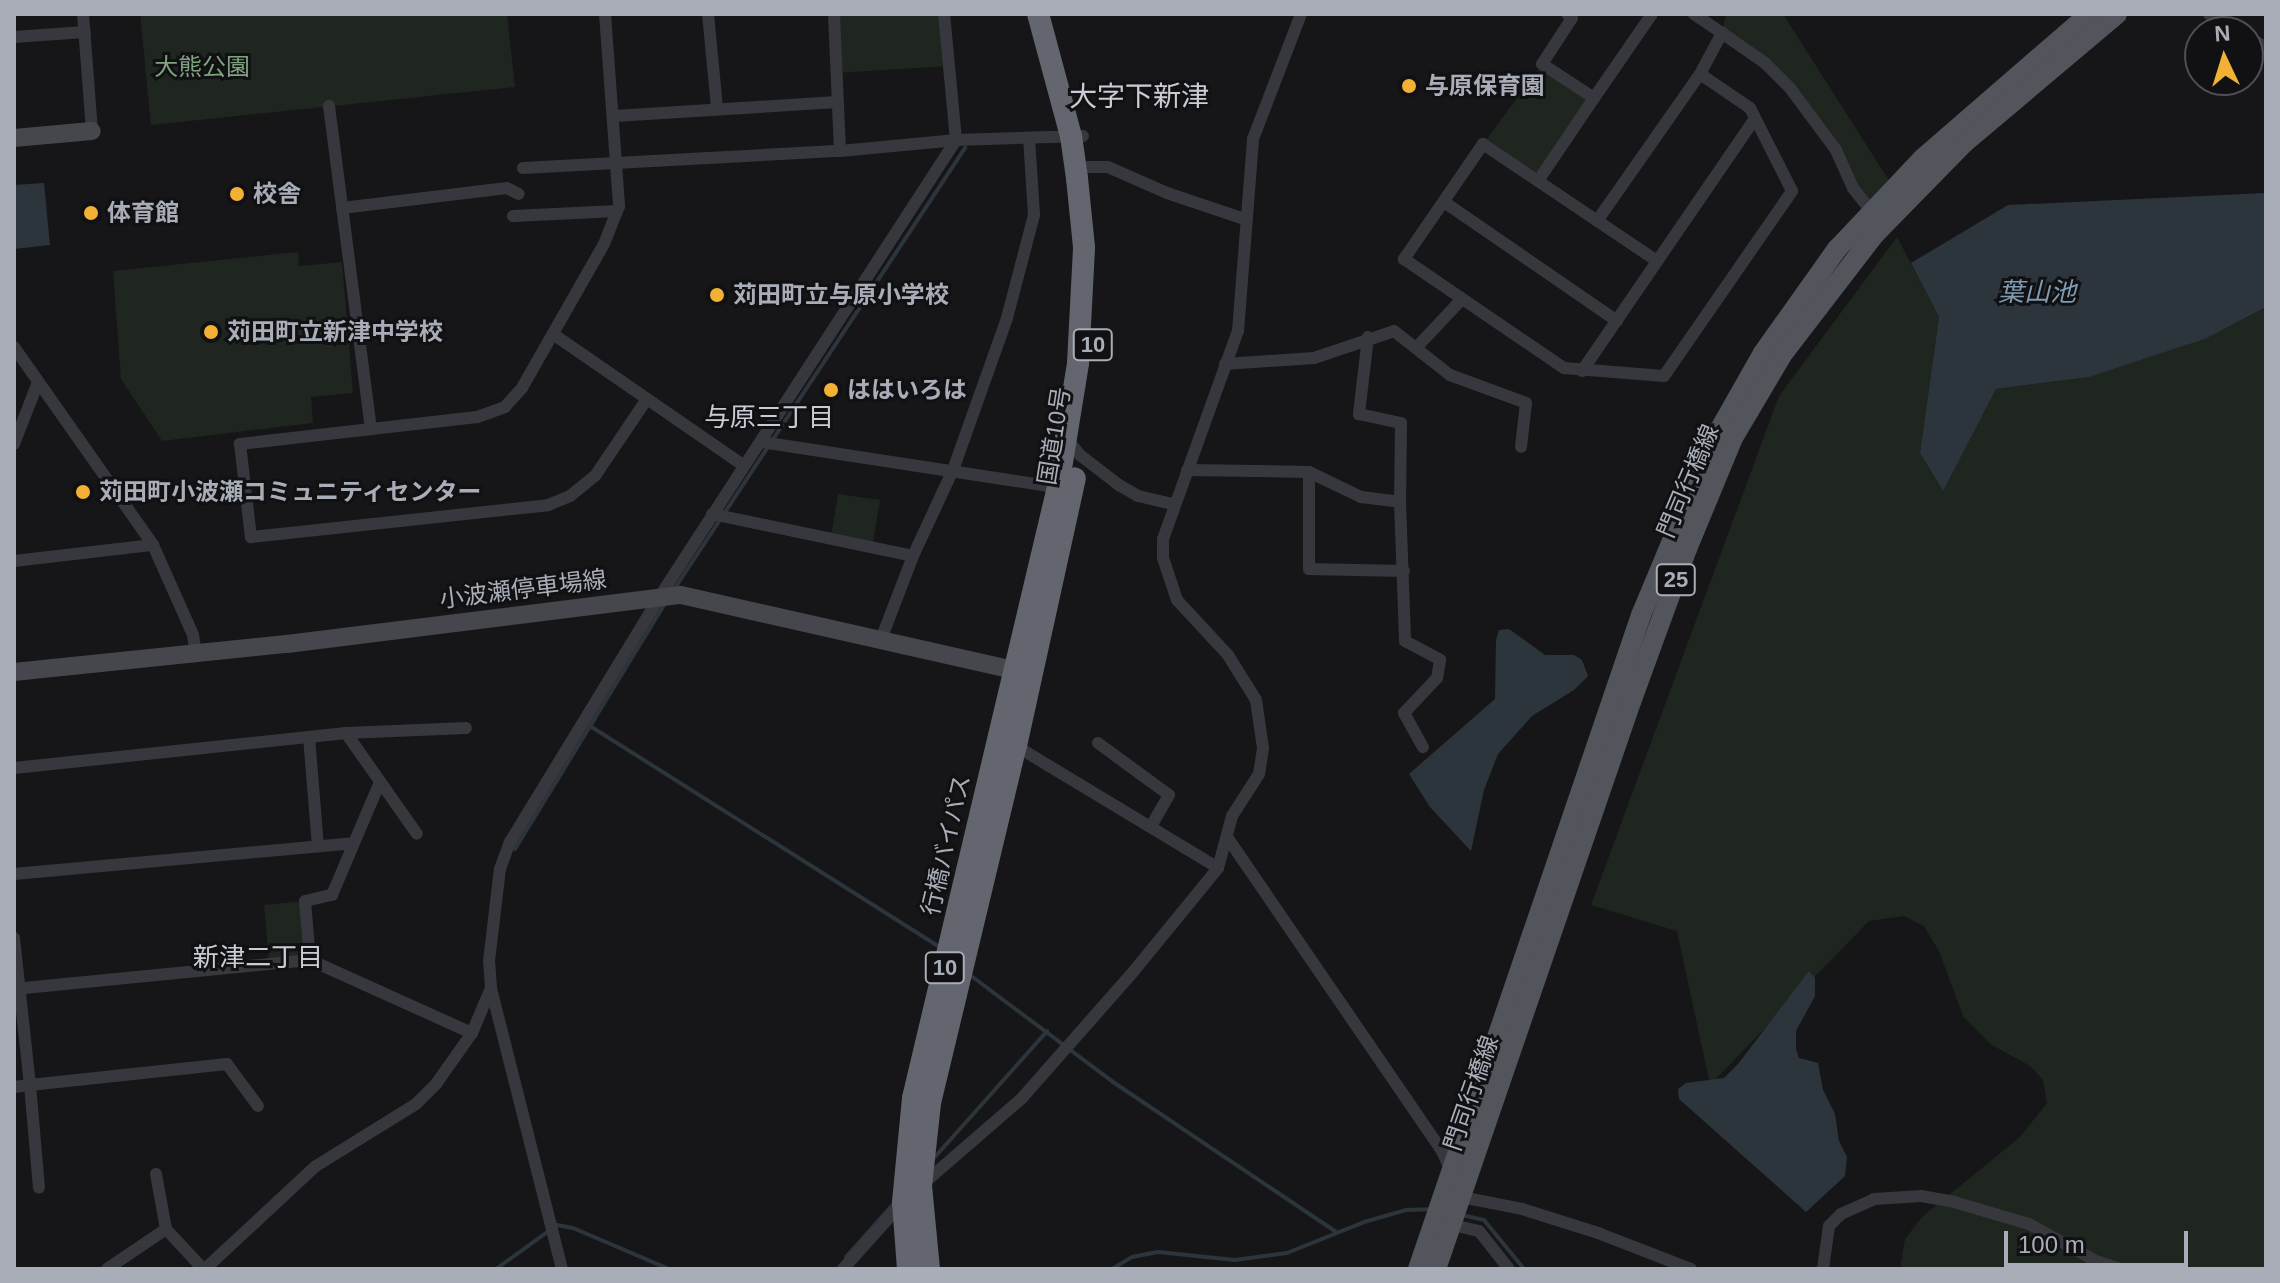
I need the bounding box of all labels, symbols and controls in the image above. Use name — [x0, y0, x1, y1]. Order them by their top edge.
north arrow — [2184, 16, 2264, 96]
text: N — [2214, 21, 2231, 47]
park label: 大熊公園 — [154, 53, 250, 81]
place label: 与原保育園 — [1425, 72, 1545, 100]
marker: 与原保育園 — [1400, 77, 1418, 95]
district label: 大字下新津 — [1069, 80, 1209, 114]
place label: 校舎 — [253, 180, 301, 208]
marker: 校舎 — [228, 185, 246, 203]
place label: 体育館 — [107, 199, 179, 227]
marker: 体育館 — [82, 204, 100, 222]
water label: 葉山池 — [1998, 277, 2076, 309]
place label: 苅田町立与原小学校 — [733, 281, 949, 309]
marker: 苅田町立与原小学校 — [708, 286, 726, 304]
place label: 苅田町立新津中学校 — [227, 318, 443, 346]
marker: 苅田町立新津中学校 — [202, 323, 220, 341]
road number: 10 — [1071, 327, 1115, 363]
place label: ははいろは — [847, 376, 967, 404]
marker: ははいろは — [822, 381, 840, 399]
street label: 国道10号 — [1032, 385, 1076, 487]
district label: 与原三丁目 — [704, 402, 834, 434]
street label: 門司行橋線 — [1651, 420, 1725, 542]
place label: 苅田町小波瀬コミュニティセンター — [99, 478, 483, 506]
marker: 苅田町小波瀬コミュニティセンター — [74, 483, 92, 501]
road number: 25 — [1654, 562, 1698, 598]
street label: 小波瀬停車場線 — [438, 564, 608, 614]
street label: 行橋バイパス — [916, 772, 976, 918]
district label: 新津二丁目 — [193, 942, 323, 974]
road number: 10 — [923, 950, 967, 986]
street label: 門司行橋線 — [1438, 1032, 1504, 1154]
scale bar — [2008, 1215, 2192, 1265]
text: 100 m — [2018, 1231, 2085, 1258]

